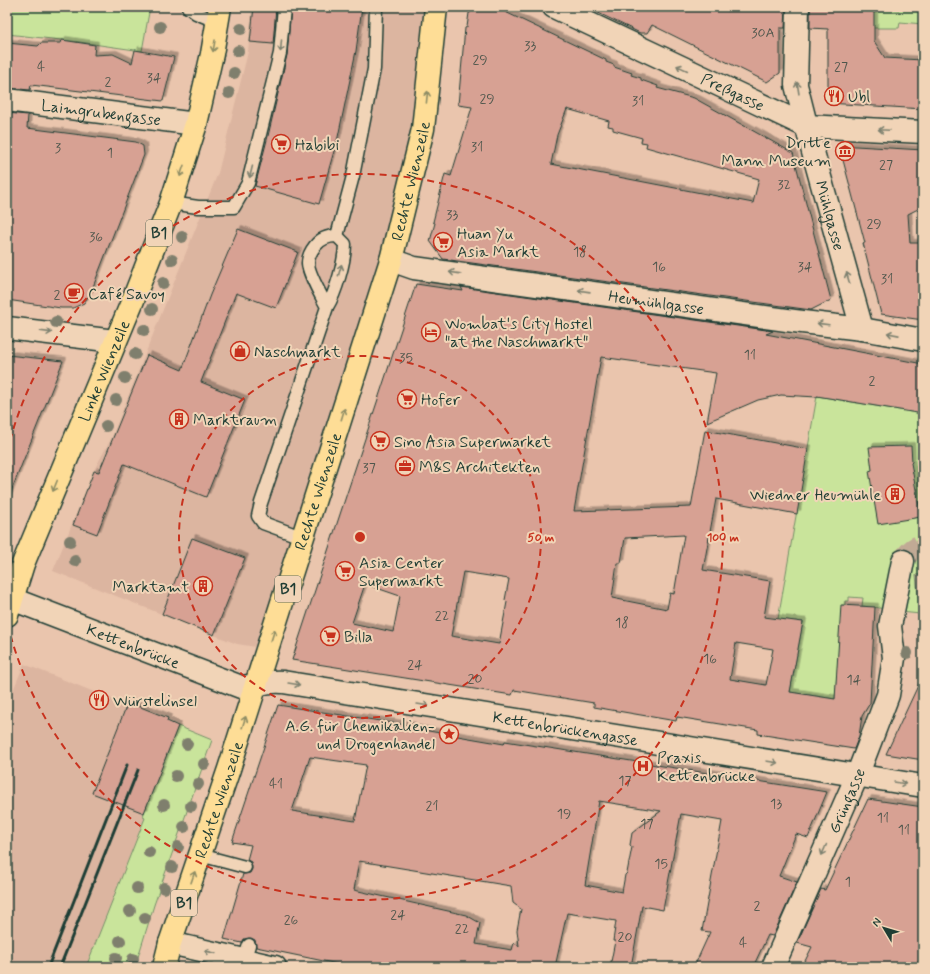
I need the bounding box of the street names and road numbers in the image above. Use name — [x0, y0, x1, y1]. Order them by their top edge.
street label: Preßgasse — [697, 69, 768, 117]
street label: Laimgrubengasse — [40, 95, 162, 131]
street label: Rechte Wienzeile — [387, 120, 436, 243]
street label: Mühlgasse — [809, 179, 849, 253]
road number: B1 — [146, 220, 172, 246]
street label: Heumühlgasse — [607, 286, 705, 320]
street label: Linke Wienzeile — [74, 317, 136, 425]
street label: Rechte Wienzeile — [290, 430, 347, 553]
road number: B1 — [275, 576, 301, 602]
street label: Kettenbrücke — [83, 620, 183, 675]
street label: Kettenbrückengasse — [491, 707, 640, 752]
street label: Rechte Wienzeile — [190, 739, 249, 861]
street label: Grüngasse — [824, 765, 871, 837]
road number: B1 — [171, 890, 197, 916]

